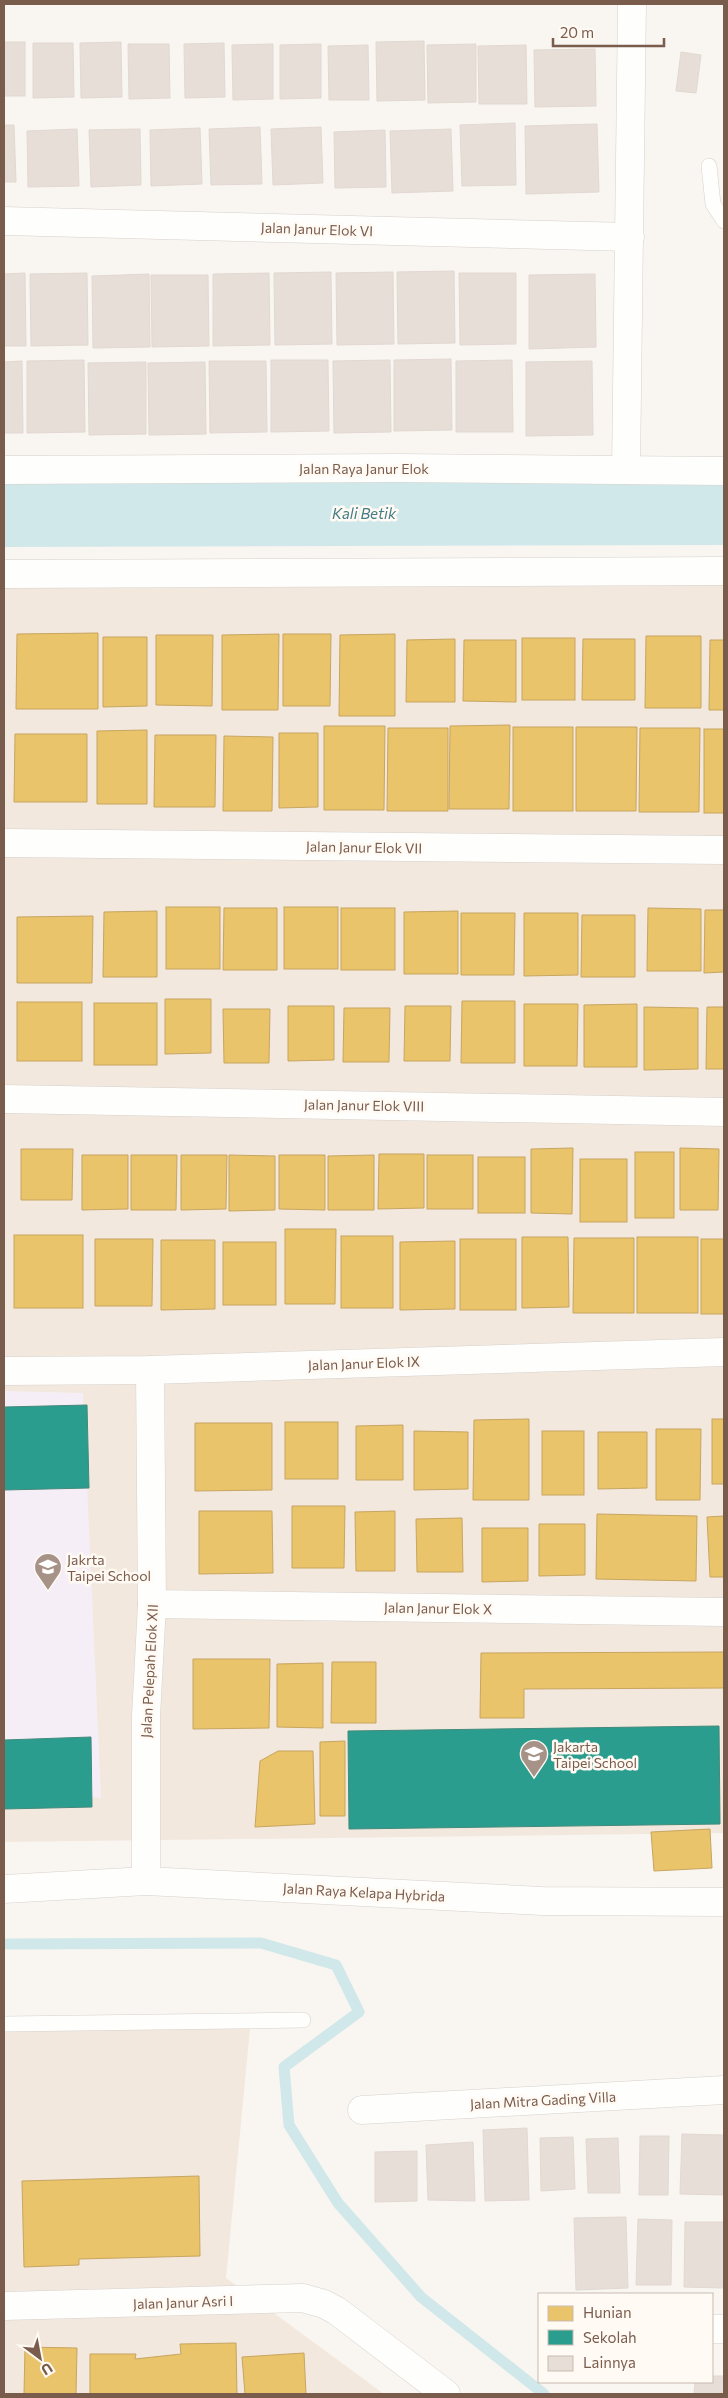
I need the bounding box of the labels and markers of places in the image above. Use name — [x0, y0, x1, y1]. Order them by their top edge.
place label: Jakrta Taipei School — [67, 1551, 151, 1584]
school or university icon: Jakrta Taipei School — [33, 1552, 63, 1591]
place label: Jakarta Taipei School — [553, 1738, 637, 1771]
school or university icon: Jakarta Taipei School — [519, 1739, 549, 1778]

